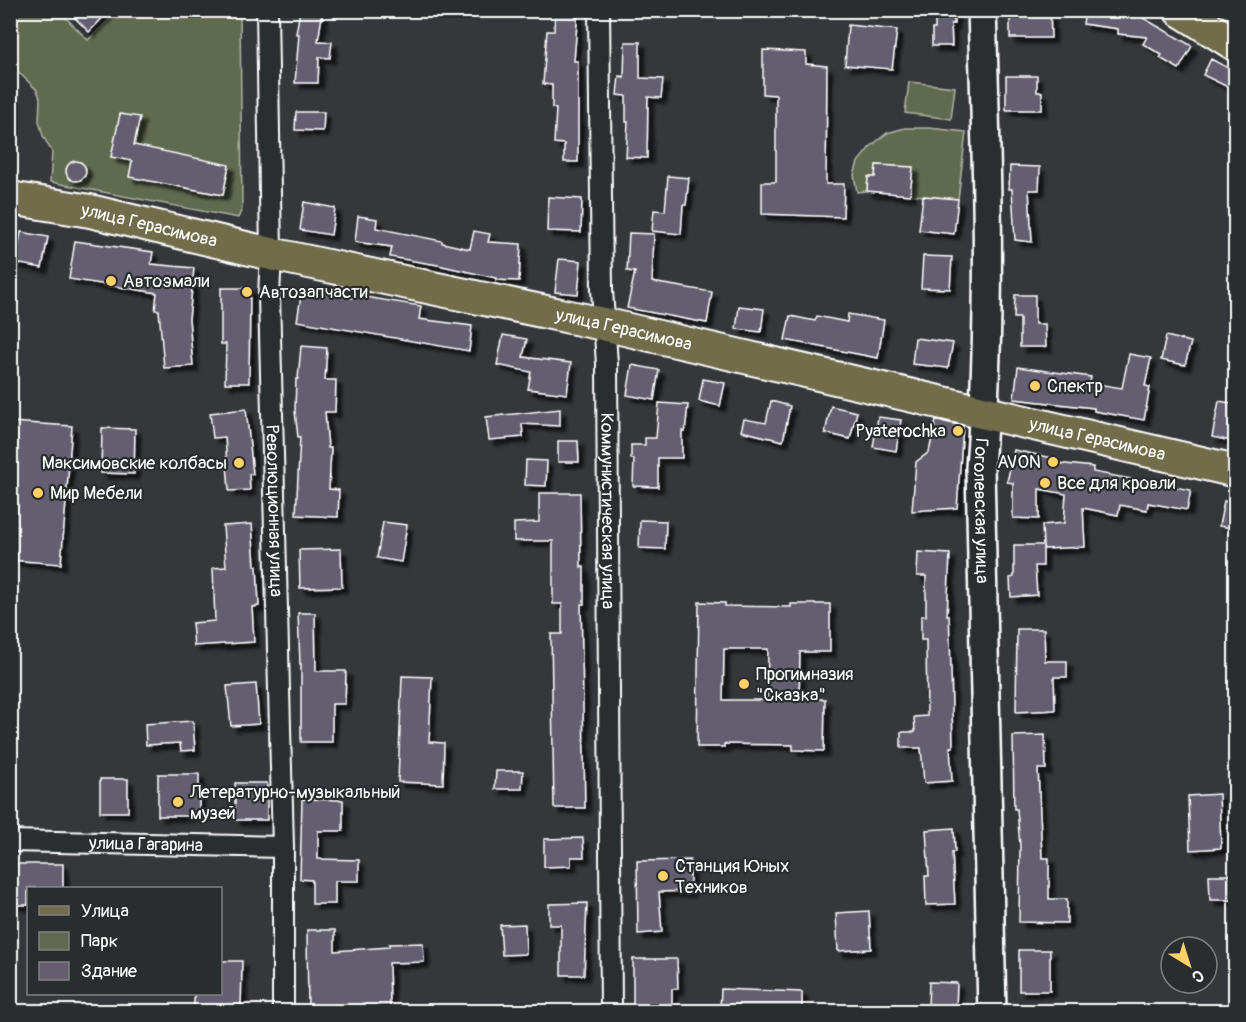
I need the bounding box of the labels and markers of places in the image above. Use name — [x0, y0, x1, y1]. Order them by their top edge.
place label: Автоэмали — [123, 270, 210, 293]
marker: Автоэмали — [104, 274, 118, 288]
place label: Автозапчасти — [259, 281, 368, 304]
marker: Автозапчасти — [240, 285, 254, 299]
place label: Спектр — [1047, 375, 1103, 398]
marker: Спектр — [1028, 379, 1042, 393]
place label: Pyaterochka — [855, 420, 946, 443]
marker: Pyaterochka — [951, 424, 965, 438]
place label: AVON — [997, 451, 1041, 474]
place label: Максимовские колбасы — [42, 452, 227, 475]
marker: AVON — [1046, 455, 1060, 469]
marker: Максимовские колбасы — [232, 456, 246, 470]
place label: Все для кровли — [1057, 472, 1176, 495]
marker: Все для кровли — [1038, 476, 1052, 490]
place label: Мир Мебели — [50, 482, 142, 505]
marker: Мир Мебели — [31, 486, 45, 500]
place label: Прогимназия "Сказка" — [756, 663, 853, 707]
marker: Прогимназия "Сказка" — [737, 677, 751, 691]
place label: Летературно-музыкальный музей — [189, 781, 400, 825]
marker: Летературно-музыкальный музей — [171, 795, 185, 809]
place label: Станция Юных Техников — [675, 855, 789, 899]
marker: Станция Юных Техников — [656, 869, 670, 883]

